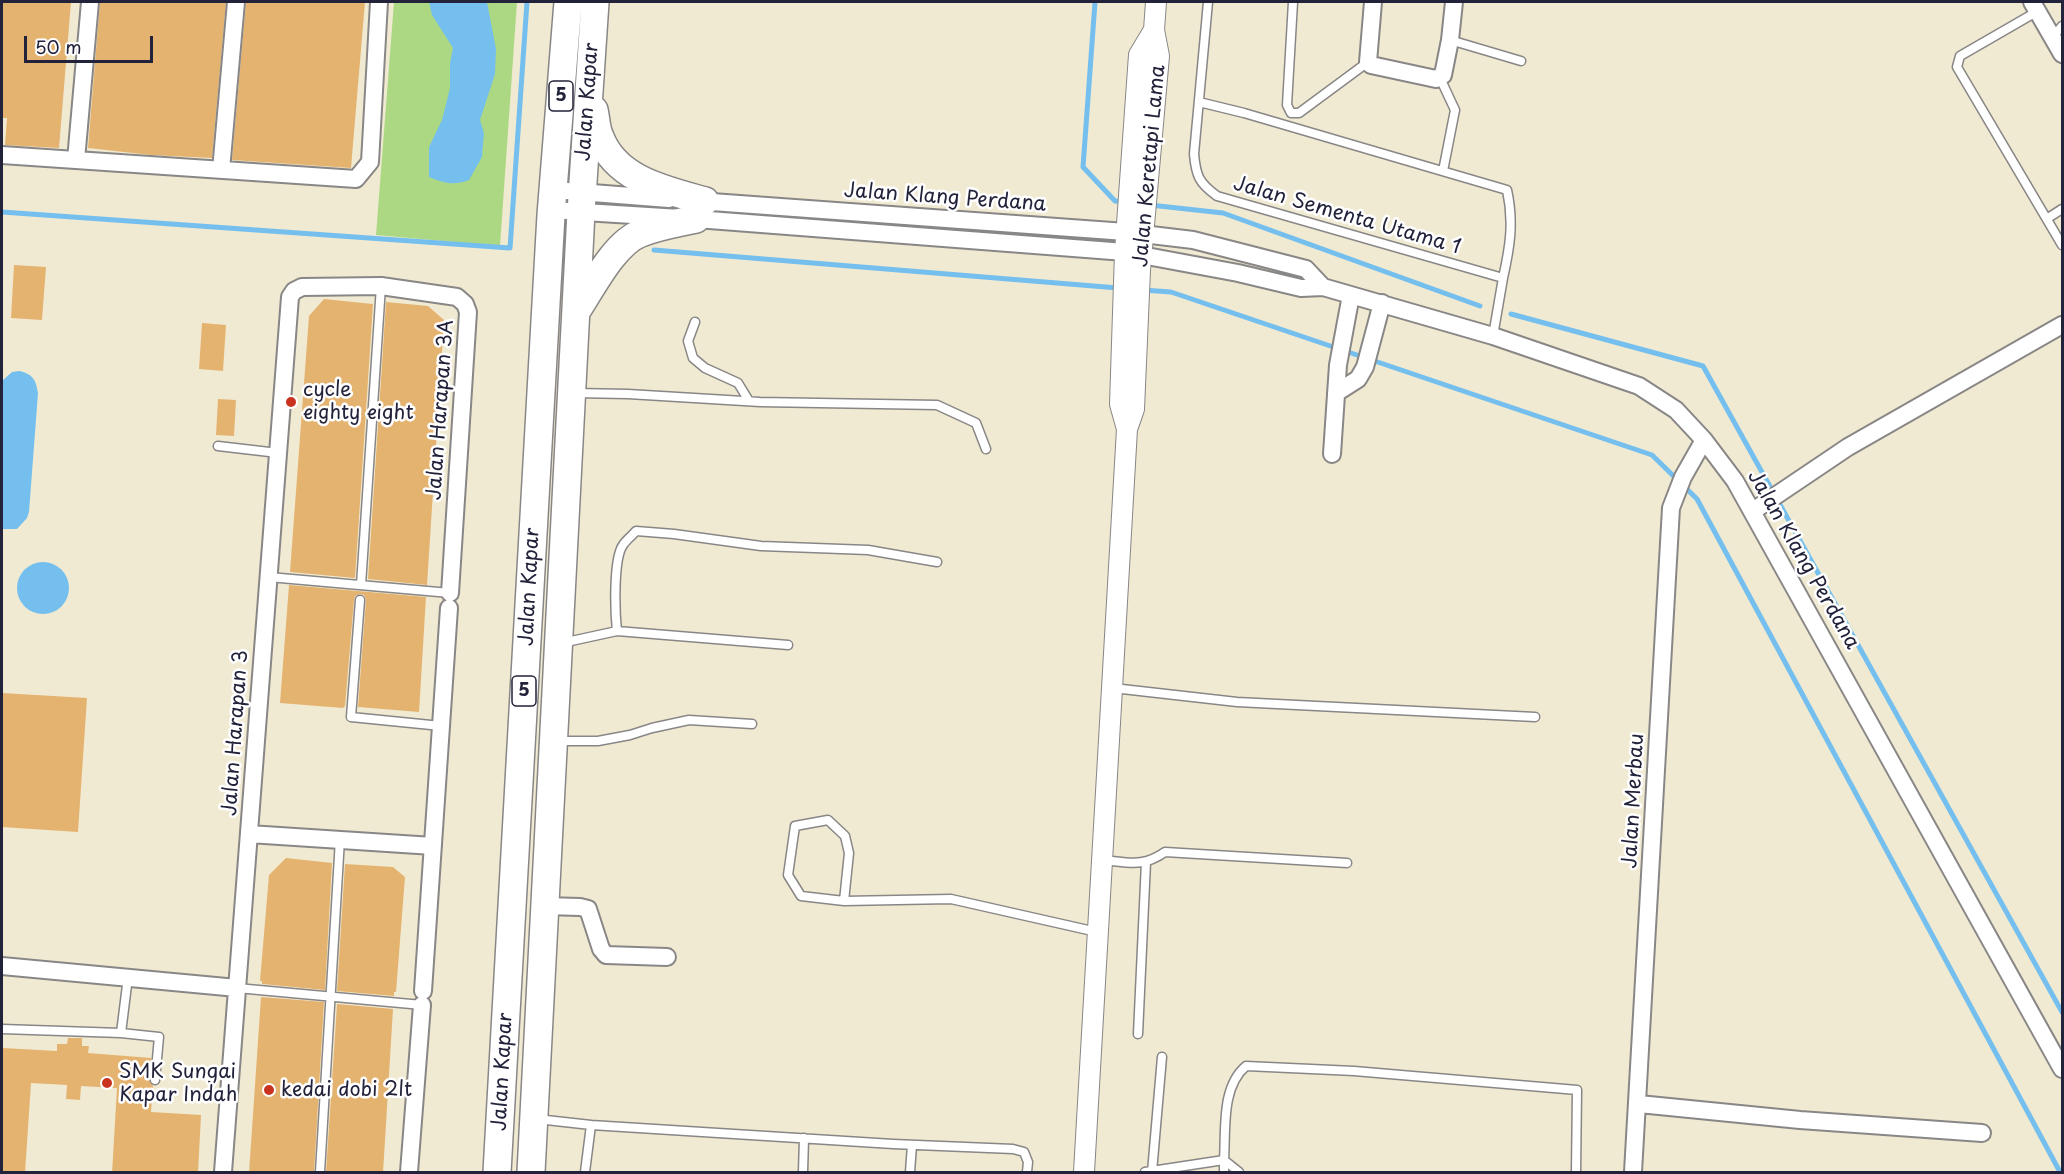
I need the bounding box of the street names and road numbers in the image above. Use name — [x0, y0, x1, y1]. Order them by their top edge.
street label: Jalan Kapar — [572, 42, 604, 162]
street label: Jalan Keretapi Lama — [1129, 64, 1171, 268]
road number: 5 — [549, 81, 573, 111]
street label: Jalan Sementa Utama 1 — [1231, 172, 1463, 260]
street label: Jalan Klang Perdana — [843, 179, 1047, 217]
street label: Jalan Harapan 3A — [423, 319, 459, 501]
street label: Jalan Klang Perdana — [1742, 466, 1864, 654]
street label: Jalan Kapar — [515, 527, 545, 647]
street label: Jalan Harapan 3 — [218, 649, 254, 817]
road number: 5 — [512, 676, 536, 706]
street label: Jalan Merbau — [1618, 733, 1650, 869]
street label: Jalan Kapar — [488, 1012, 518, 1132]

